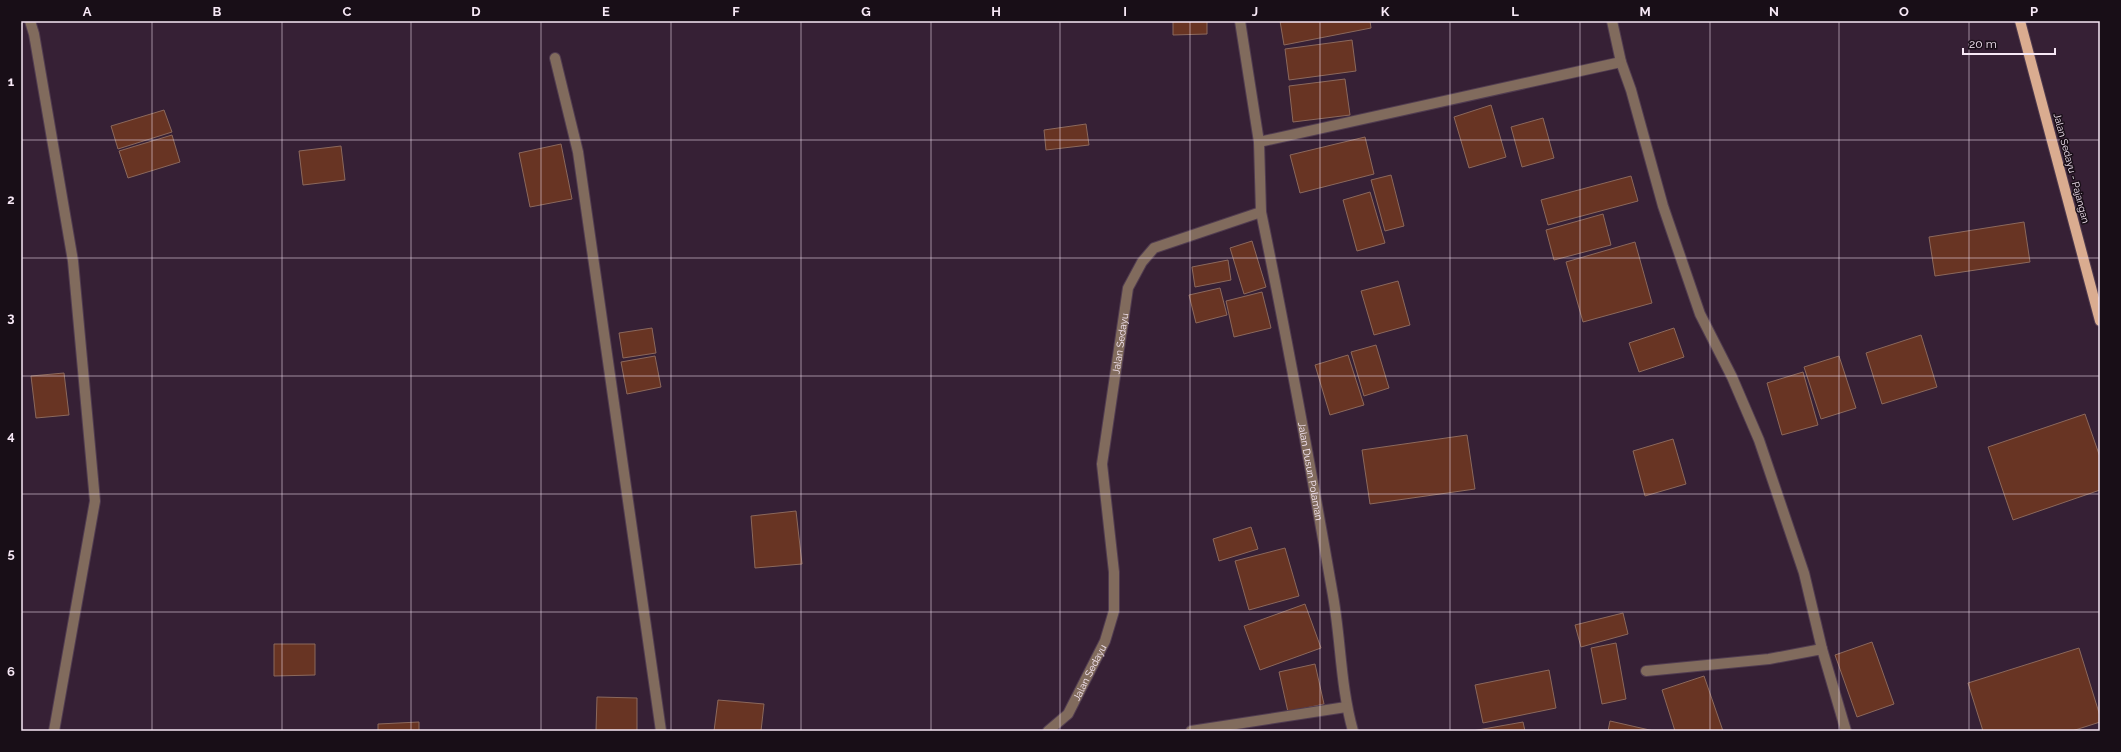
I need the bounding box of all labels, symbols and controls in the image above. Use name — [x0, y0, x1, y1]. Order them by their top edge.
text: A — [83, 4, 92, 19]
text: B — [213, 4, 222, 19]
text: C — [343, 4, 352, 19]
text: D — [471, 4, 481, 19]
text: E — [602, 4, 610, 19]
text: F — [732, 4, 740, 19]
text: G — [861, 4, 871, 19]
text: H — [991, 4, 1001, 19]
text: I — [1123, 4, 1127, 19]
text: J — [1252, 4, 1258, 19]
text: K — [1381, 4, 1390, 19]
text: L — [1511, 4, 1519, 19]
text: M — [1639, 4, 1651, 19]
text: N — [1769, 4, 1779, 19]
text: O — [1899, 4, 1909, 19]
text: P — [2030, 4, 2038, 19]
scale bar — [1963, 30, 2055, 56]
text: 20 m — [1969, 37, 1997, 51]
text: 1 — [8, 74, 15, 89]
street label: Jalan Sedayu - Pajangan — [2052, 112, 2092, 225]
text: 2 — [7, 192, 15, 207]
text: 3 — [7, 310, 15, 325]
street label: Jalan Sedayu — [1110, 312, 1130, 375]
street label: Jalan Dusun Polaman — [1296, 421, 1325, 522]
text: 4 — [7, 428, 15, 443]
text: 5 — [7, 546, 15, 561]
street label: Jalan Sedayu — [1071, 643, 1108, 703]
text: 6 — [7, 664, 15, 679]

